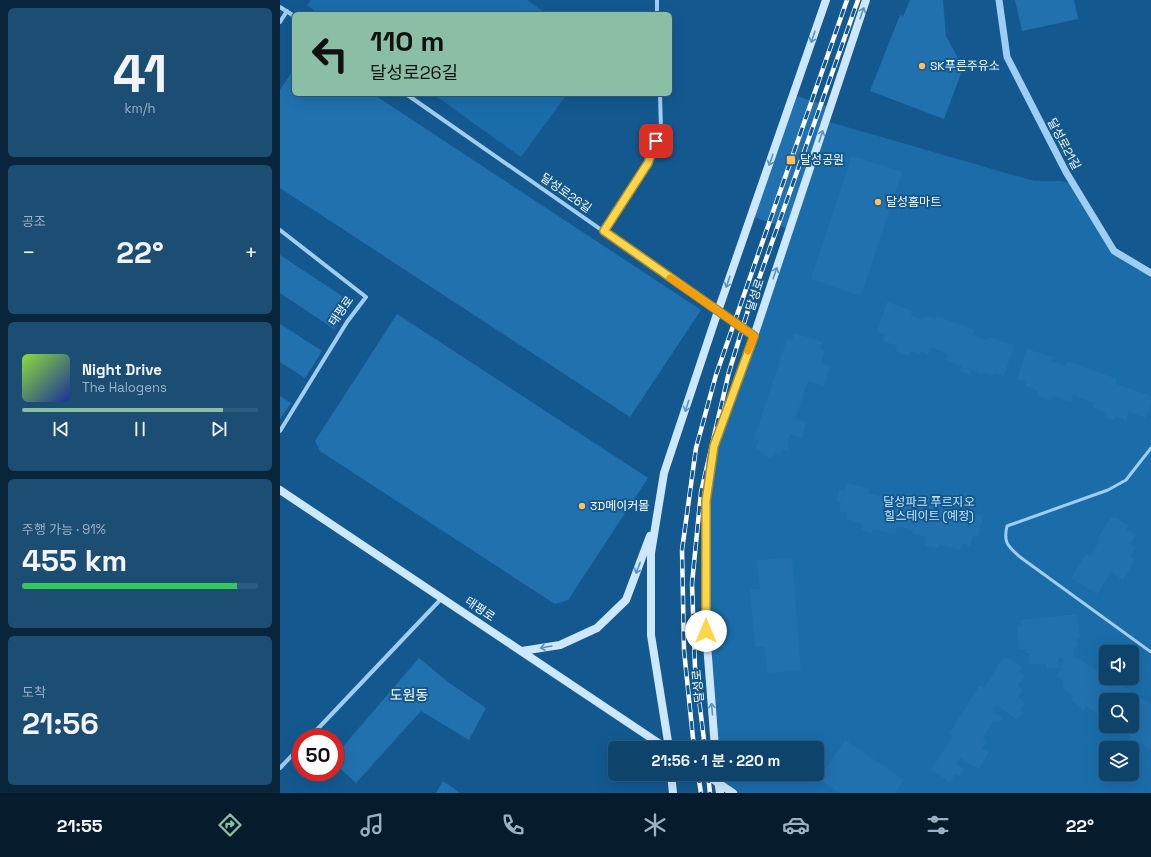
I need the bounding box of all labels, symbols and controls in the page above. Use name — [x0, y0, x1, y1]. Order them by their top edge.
one-way arrow — [859, 7, 866, 20]
text: 110 m — [370, 23, 444, 59]
icon: left — [304, 28, 356, 80]
one-way arrow — [809, 30, 817, 42]
text: 41 — [113, 41, 167, 107]
place label: SK푸른주유소 — [930, 58, 1000, 74]
text: 달성로26길 — [370, 61, 458, 84]
marker: SK푸른주유소 — [917, 61, 927, 71]
text: km/h — [125, 100, 155, 117]
street label: 달성로21길 — [1044, 115, 1084, 173]
pin — [639, 124, 673, 158]
icon: arrive — [645, 130, 667, 152]
one-way arrow — [817, 131, 825, 143]
place label: 달성공원 — [800, 152, 844, 168]
one-way arrow — [766, 153, 774, 165]
marker: 달성공원 — [785, 154, 797, 166]
street label: 달성로26길 — [537, 170, 595, 216]
place label: 달성홈마트 — [886, 194, 941, 210]
marker: 달성홈마트 — [873, 197, 883, 207]
text: 공조 — [22, 213, 46, 230]
text: 22° — [116, 233, 164, 272]
text: − — [22, 238, 36, 266]
text: + — [244, 238, 258, 266]
one-way arrow — [772, 267, 779, 280]
one-way arrow — [724, 276, 731, 289]
street label: 달성로 — [742, 277, 768, 313]
street label: 태평로 — [325, 293, 357, 329]
text: Night Drive — [82, 360, 162, 379]
text: The Halogens — [82, 379, 167, 396]
one-way arrow — [682, 399, 690, 411]
icon: previous — [50, 418, 72, 440]
icon: pause — [129, 418, 151, 440]
icon: next — [208, 418, 230, 440]
park label: 달성파크 푸르지오 힐스테이트 (예정) — [883, 494, 975, 524]
place label: 3D메이커몰 — [590, 498, 649, 514]
marker: 3D메이커몰 — [577, 501, 587, 511]
text: 주행 가능 · 91% — [22, 521, 106, 538]
text: 455 km — [22, 541, 127, 580]
one-way arrow — [634, 561, 642, 573]
street label: 태평로 — [462, 593, 498, 625]
position arrow — [685, 610, 727, 652]
one-way arrow — [540, 643, 553, 651]
map controls — [1099, 645, 1139, 781]
button: sound — [1099, 645, 1139, 685]
street label: 달성로 — [689, 669, 707, 703]
text: 도착 — [22, 684, 46, 701]
district label: 도원동 — [390, 686, 428, 704]
button: search — [1099, 693, 1139, 733]
one-way arrow — [708, 703, 716, 716]
text: 21:56 — [22, 704, 99, 743]
speed limit sign: 50 — [292, 729, 344, 781]
button: layers — [1099, 741, 1139, 781]
text: 21:56 · 1 분 · 220 m — [652, 751, 780, 770]
icon: directions — [216, 811, 244, 839]
icon: music — [358, 811, 386, 839]
icon: phone — [499, 811, 527, 839]
icon: climate — [641, 811, 669, 839]
icon: car — [782, 811, 810, 839]
icon: filters — [924, 811, 952, 839]
text: 21:55 — [57, 814, 103, 837]
text: 22° — [1066, 814, 1094, 837]

